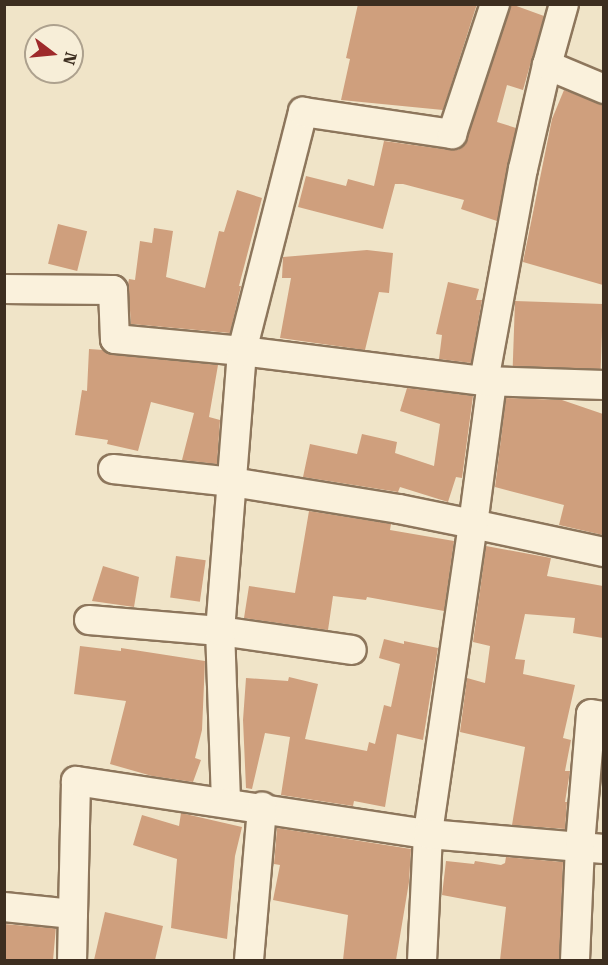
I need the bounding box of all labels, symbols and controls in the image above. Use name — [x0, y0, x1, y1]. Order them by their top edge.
north arrow — [24, 24, 84, 84]
text: N — [59, 50, 81, 67]

